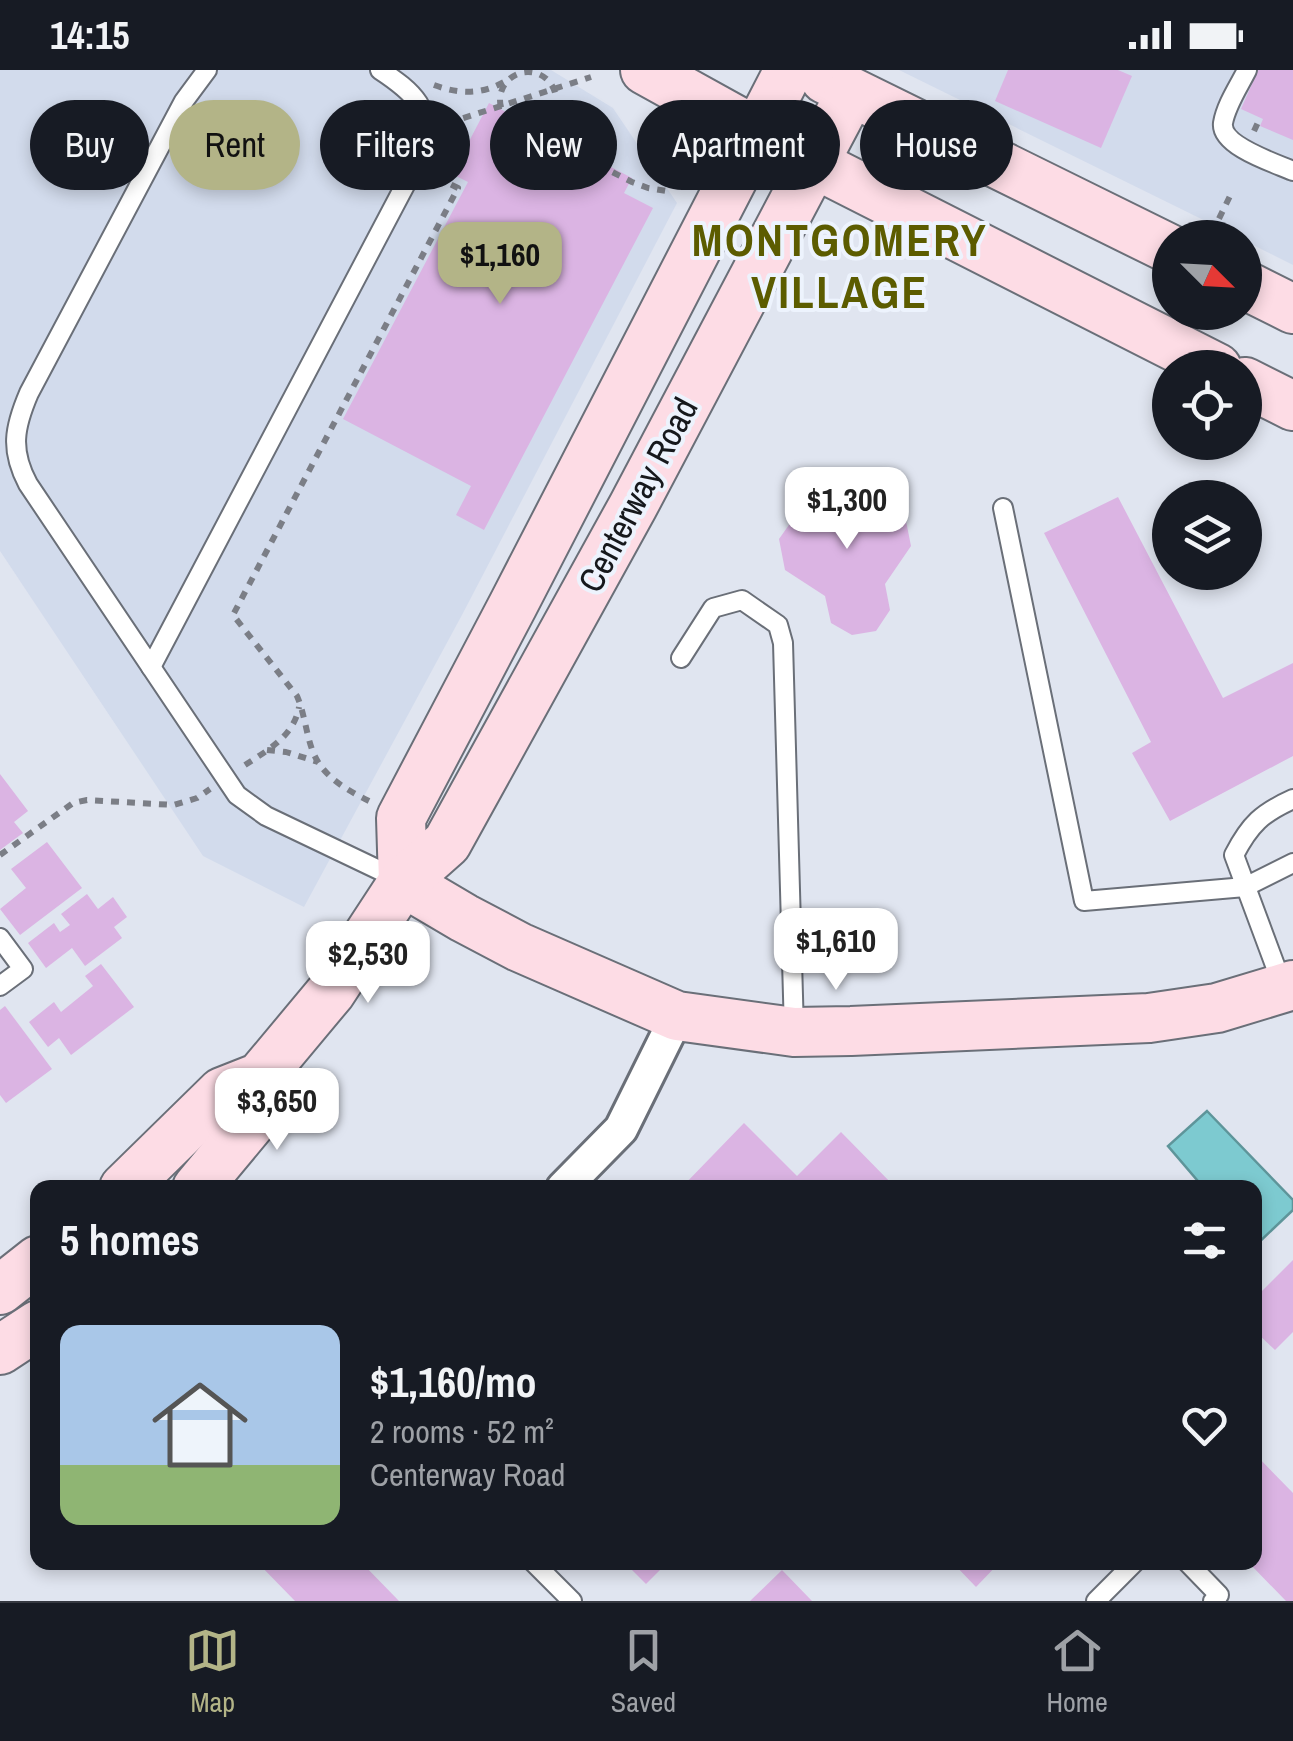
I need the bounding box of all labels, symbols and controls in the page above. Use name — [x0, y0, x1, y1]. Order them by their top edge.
text: 14:15 — [50, 10, 130, 61]
chip: Buy — [30, 100, 149, 190]
chip: Rent — [169, 100, 300, 190]
chip: Filters — [320, 100, 470, 190]
chip: New — [490, 100, 617, 190]
chip: Apartment — [637, 100, 840, 190]
chip: House — [860, 100, 1013, 190]
district label: MONTGOMERY VILLAGE — [692, 209, 988, 322]
north arrow — [1152, 220, 1262, 330]
map controls — [1152, 220, 1262, 590]
pin: $1,160 — [419, 222, 581, 307]
text: $1,160 — [460, 233, 540, 276]
button: locate — [1152, 350, 1262, 460]
street label: Centerway Road — [567, 389, 708, 600]
pin: $1,300 — [766, 467, 928, 552]
text: $1,300 — [807, 478, 887, 521]
button: layers — [1152, 480, 1262, 590]
pin: $1,610 — [755, 908, 917, 993]
text: $1,610 — [796, 919, 876, 962]
pin: $2,530 — [287, 921, 449, 1006]
text: $2,530 — [328, 932, 408, 975]
pin: $3,650 — [196, 1068, 358, 1153]
text: $3,650 — [237, 1079, 317, 1122]
text: 5 homes — [60, 1212, 200, 1268]
icon: filters — [1177, 1213, 1232, 1268]
text: $1,160/mo — [370, 1354, 537, 1410]
icon: home — [140, 1365, 260, 1485]
icon: heart — [1177, 1398, 1232, 1453]
text: 2 rooms · 52 m² — [370, 1410, 554, 1453]
text: Centerway Road — [370, 1453, 565, 1496]
tab: Map — [185, 1623, 240, 1721]
tab: Saved — [611, 1623, 676, 1721]
tab: Home — [1046, 1623, 1108, 1721]

